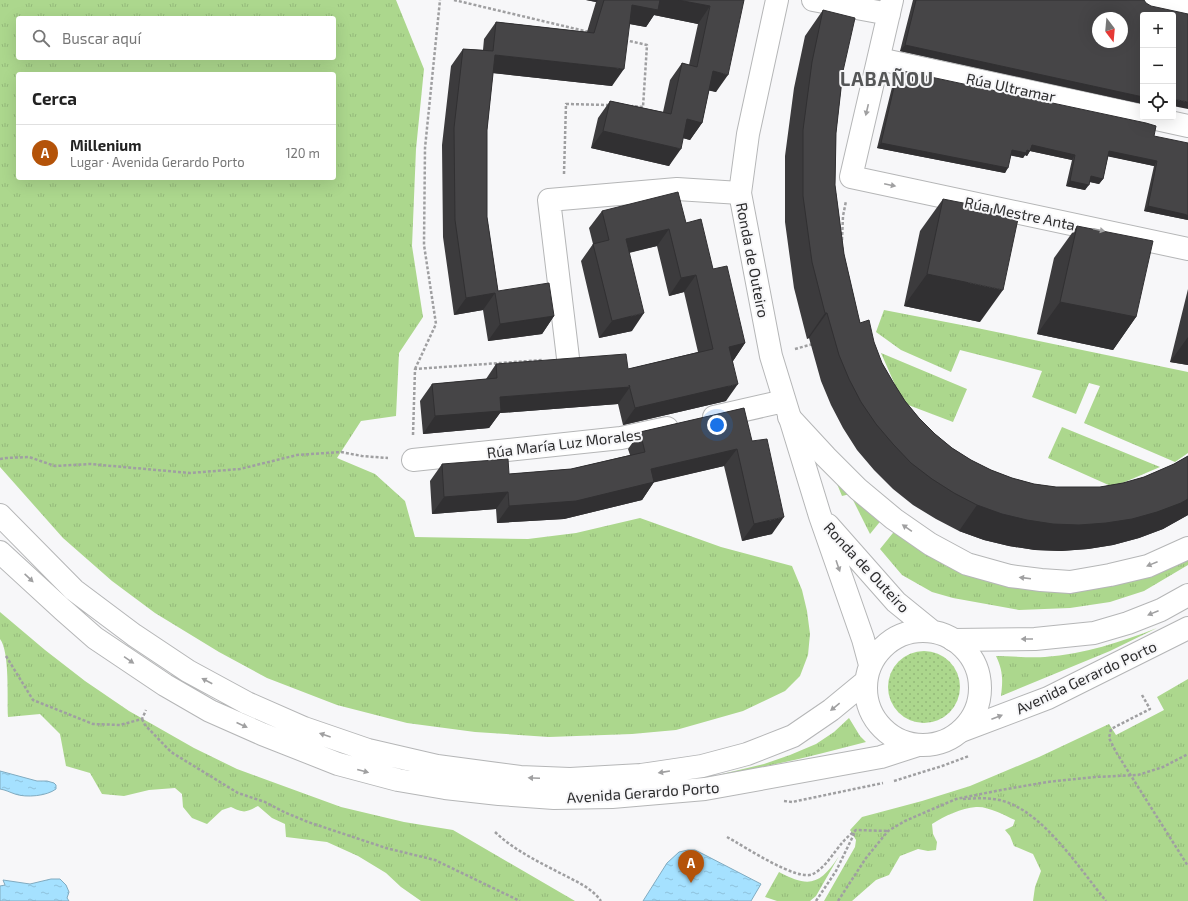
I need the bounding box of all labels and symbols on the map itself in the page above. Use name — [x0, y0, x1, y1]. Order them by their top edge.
north arrow — [1092, 12, 1128, 48]
district label: LABAÑOU — [840, 67, 934, 90]
street label: Rúa Ultramar — [965, 69, 1057, 105]
one-way arrow — [863, 104, 869, 117]
one-way arrow — [883, 183, 896, 189]
street label: Rúa Mestre Anta — [963, 192, 1077, 234]
street label: Ronda de Outeiro — [733, 201, 773, 319]
one-way arrow — [1093, 228, 1105, 234]
your location — [707, 415, 727, 435]
street label: Rúa María Luz Morales — [486, 425, 642, 461]
street label: Ronda de Outeiro — [821, 518, 913, 616]
one-way arrow — [901, 524, 912, 532]
one-way arrow — [835, 561, 841, 573]
one-way arrow — [1146, 561, 1158, 567]
one-way arrow — [23, 574, 34, 583]
one-way arrow — [1018, 575, 1031, 581]
one-way arrow — [1147, 610, 1159, 616]
street label: Avenida Gerardo Porto — [1013, 636, 1159, 718]
one-way arrow — [1020, 636, 1033, 642]
one-way arrow — [123, 657, 135, 664]
one-way arrow — [201, 678, 213, 685]
one-way arrow — [830, 702, 841, 711]
one-way arrow — [992, 714, 1004, 720]
one-way arrow — [236, 722, 247, 728]
one-way arrow — [319, 732, 331, 738]
one-way arrow — [357, 768, 369, 774]
one-way arrow — [658, 769, 670, 775]
one-way arrow — [528, 774, 540, 781]
street label: Avenida Gerardo Porto — [566, 778, 720, 806]
pin: A — [678, 850, 704, 883]

